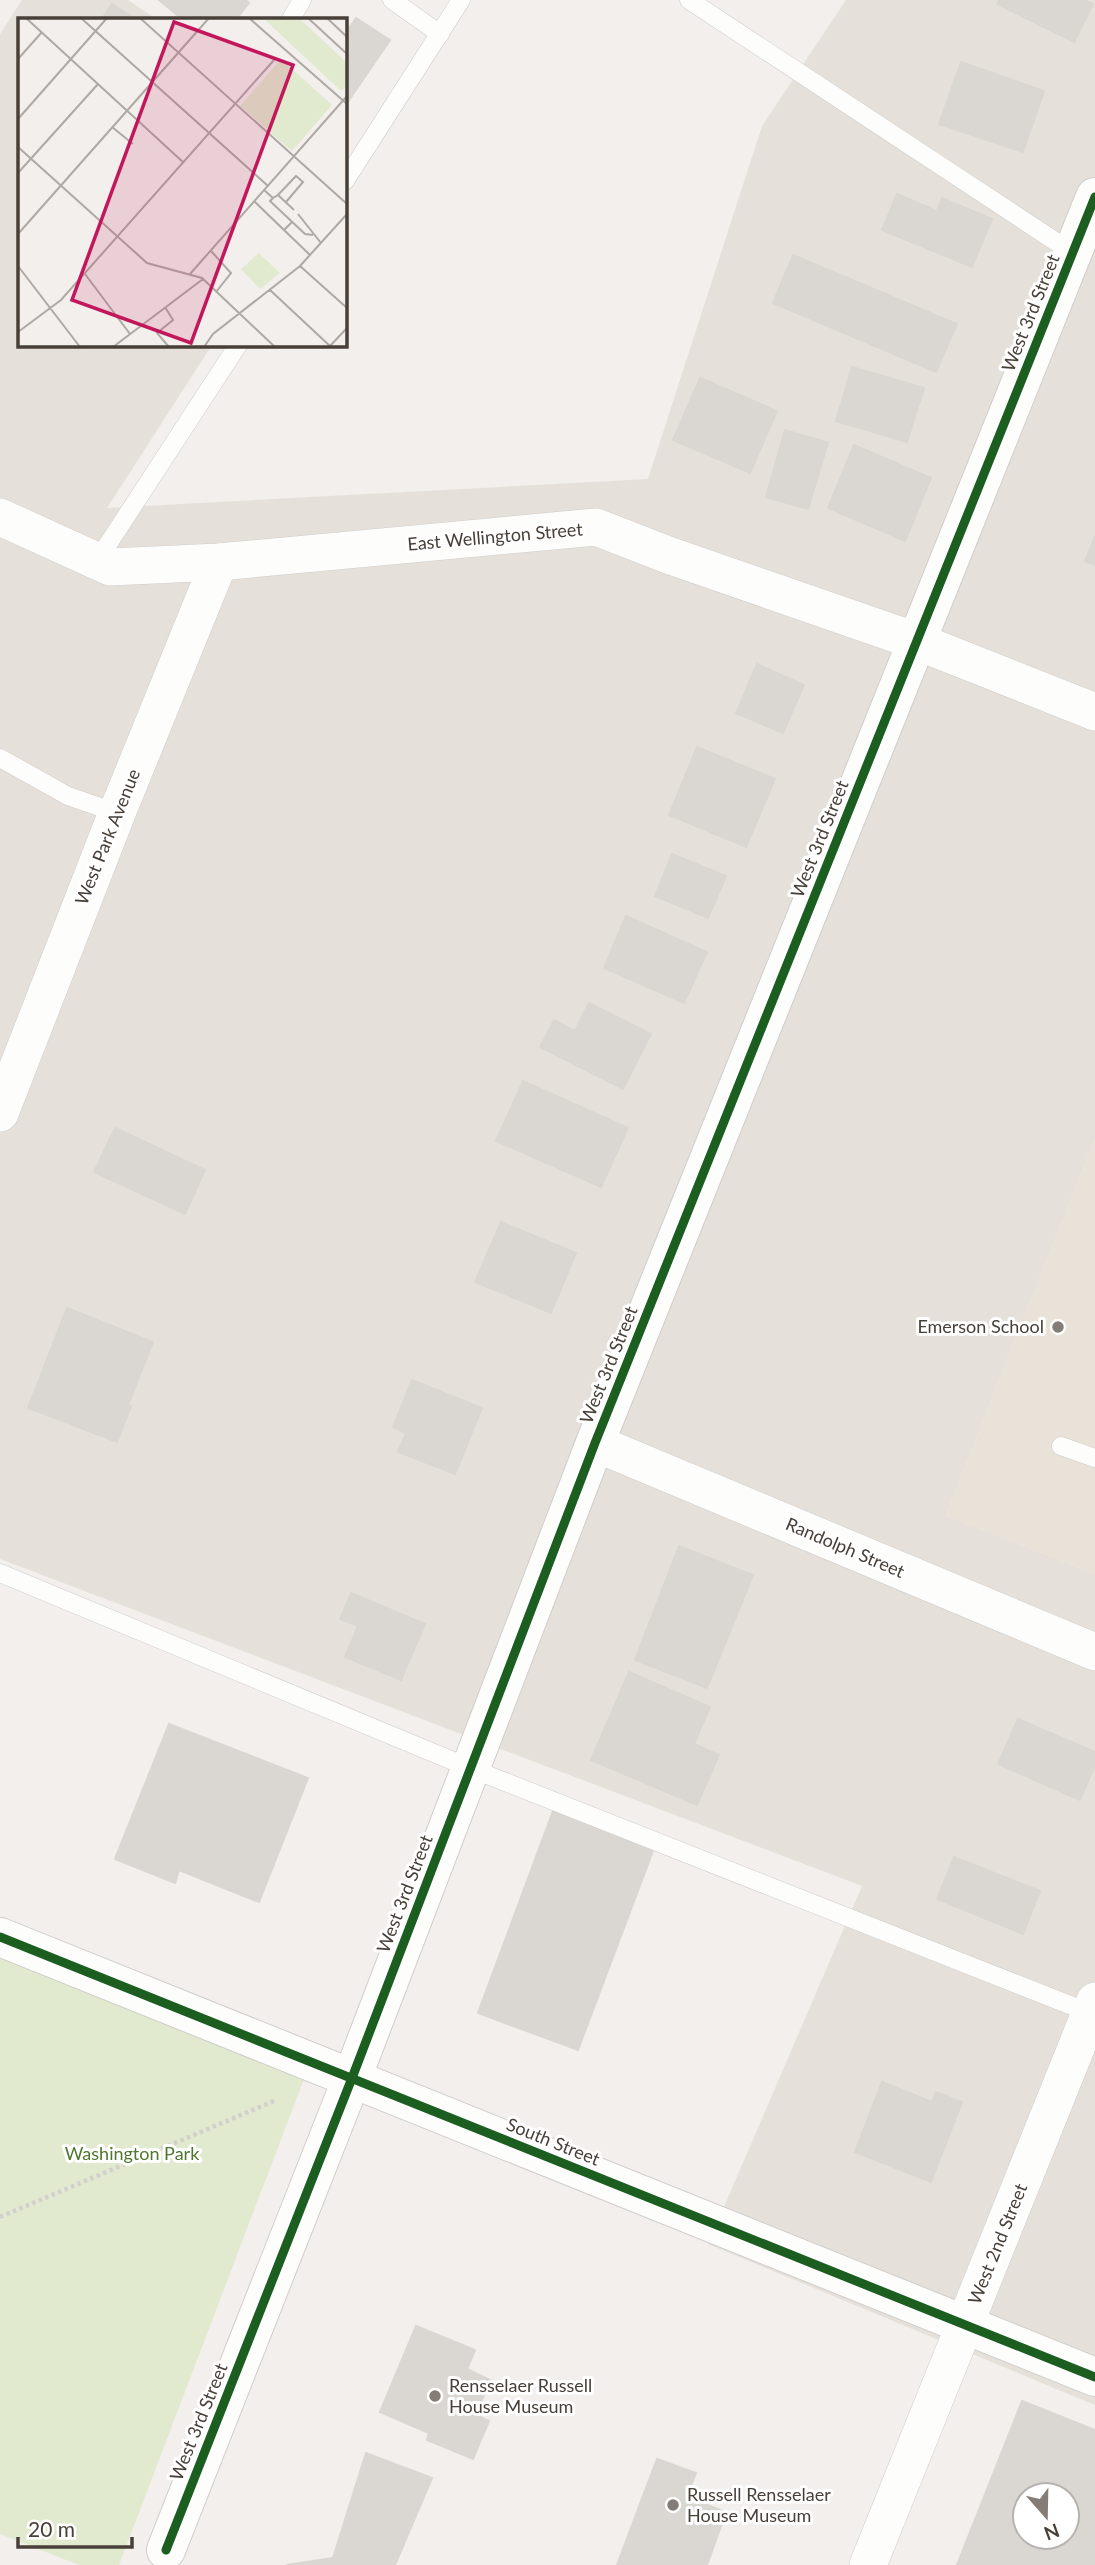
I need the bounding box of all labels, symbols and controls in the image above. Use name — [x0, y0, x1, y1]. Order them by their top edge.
inset map — [18, 18, 346, 346]
street label: West 3rd Street — [997, 250, 1064, 375]
street label: East Wellington Street — [406, 517, 584, 555]
street label: West Park Avenue — [70, 765, 144, 908]
street label: West 3rd Street — [786, 776, 853, 901]
street label: West 3rd Street — [575, 1302, 642, 1427]
place label: Emerson School — [917, 1315, 1044, 1337]
marker: Emerson School — [1050, 1319, 1066, 1335]
street label: Randolph Street — [783, 1512, 909, 1582]
street label: West 3rd Street — [371, 1831, 437, 1956]
street label: South Street — [504, 2112, 604, 2170]
park label: Washington Park — [65, 2142, 200, 2164]
street label: West 2nd Street — [963, 2179, 1032, 2307]
street label: West 3rd Street — [165, 2359, 232, 2484]
place label: Rensselaer Russell House Museum — [449, 2374, 592, 2417]
marker: Rensselaer Russell House Museum — [427, 2388, 443, 2404]
north arrow — [1011, 2481, 1081, 2551]
place label: Russell Rensselaer House Museum — [687, 2483, 831, 2526]
marker: Russell Rensselaer House Museum — [665, 2497, 681, 2513]
scale bar — [18, 2506, 131, 2550]
text: 20 m — [28, 2516, 75, 2541]
text: N — [1041, 2519, 1063, 2546]

